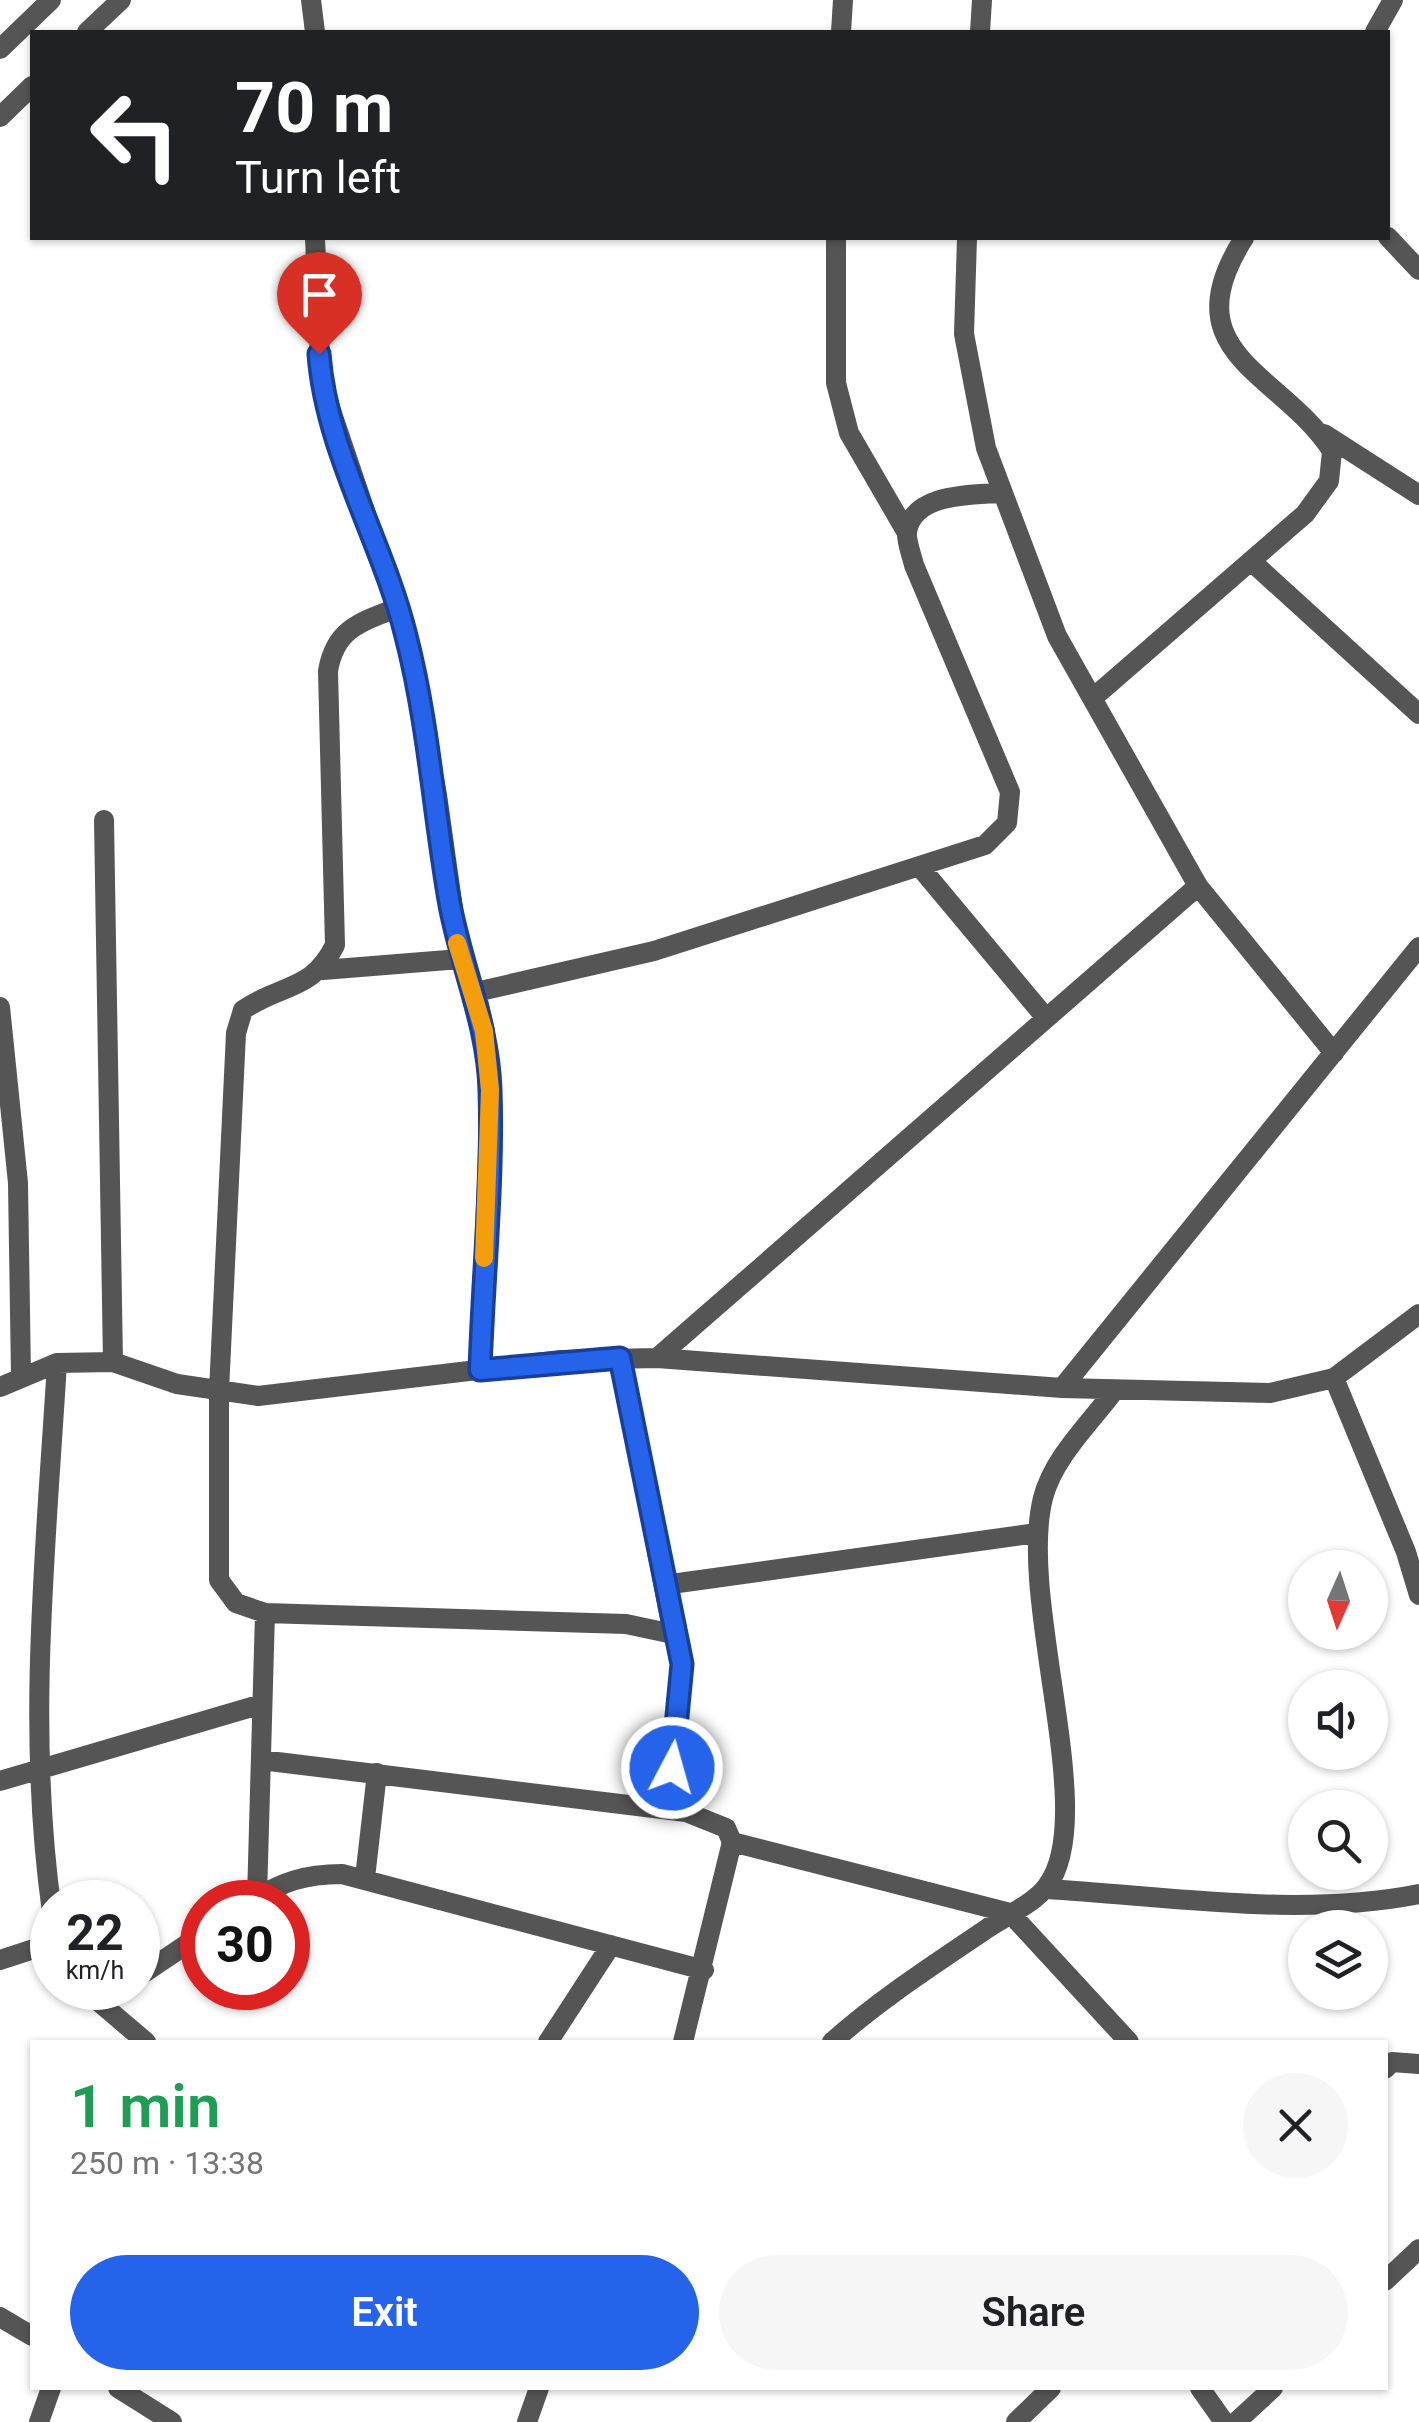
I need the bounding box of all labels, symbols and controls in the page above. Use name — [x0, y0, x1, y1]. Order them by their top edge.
text: 70 m — [235, 67, 393, 149]
icon: left — [70, 70, 200, 200]
text: Turn left — [235, 151, 401, 204]
pin — [277, 252, 362, 355]
icon: arrive — [292, 267, 347, 322]
north arrow — [1288, 1550, 1388, 1650]
map controls — [1288, 1550, 1388, 2010]
button: sound — [1288, 1670, 1388, 1770]
position arrow — [620, 1716, 724, 1820]
button: search — [1288, 1790, 1388, 1890]
speed limit sign: 30 — [180, 1880, 310, 2010]
text: 22 — [66, 1904, 124, 1962]
button: layers — [1288, 1910, 1388, 2010]
text: km/h — [66, 1956, 124, 1985]
text: 1 min — [70, 2071, 220, 2142]
button: close — [1243, 2073, 1348, 2178]
text: 250 m · 13:38 — [70, 2144, 264, 2182]
button: Exit — [70, 2255, 699, 2370]
button: Share — [719, 2255, 1348, 2370]

